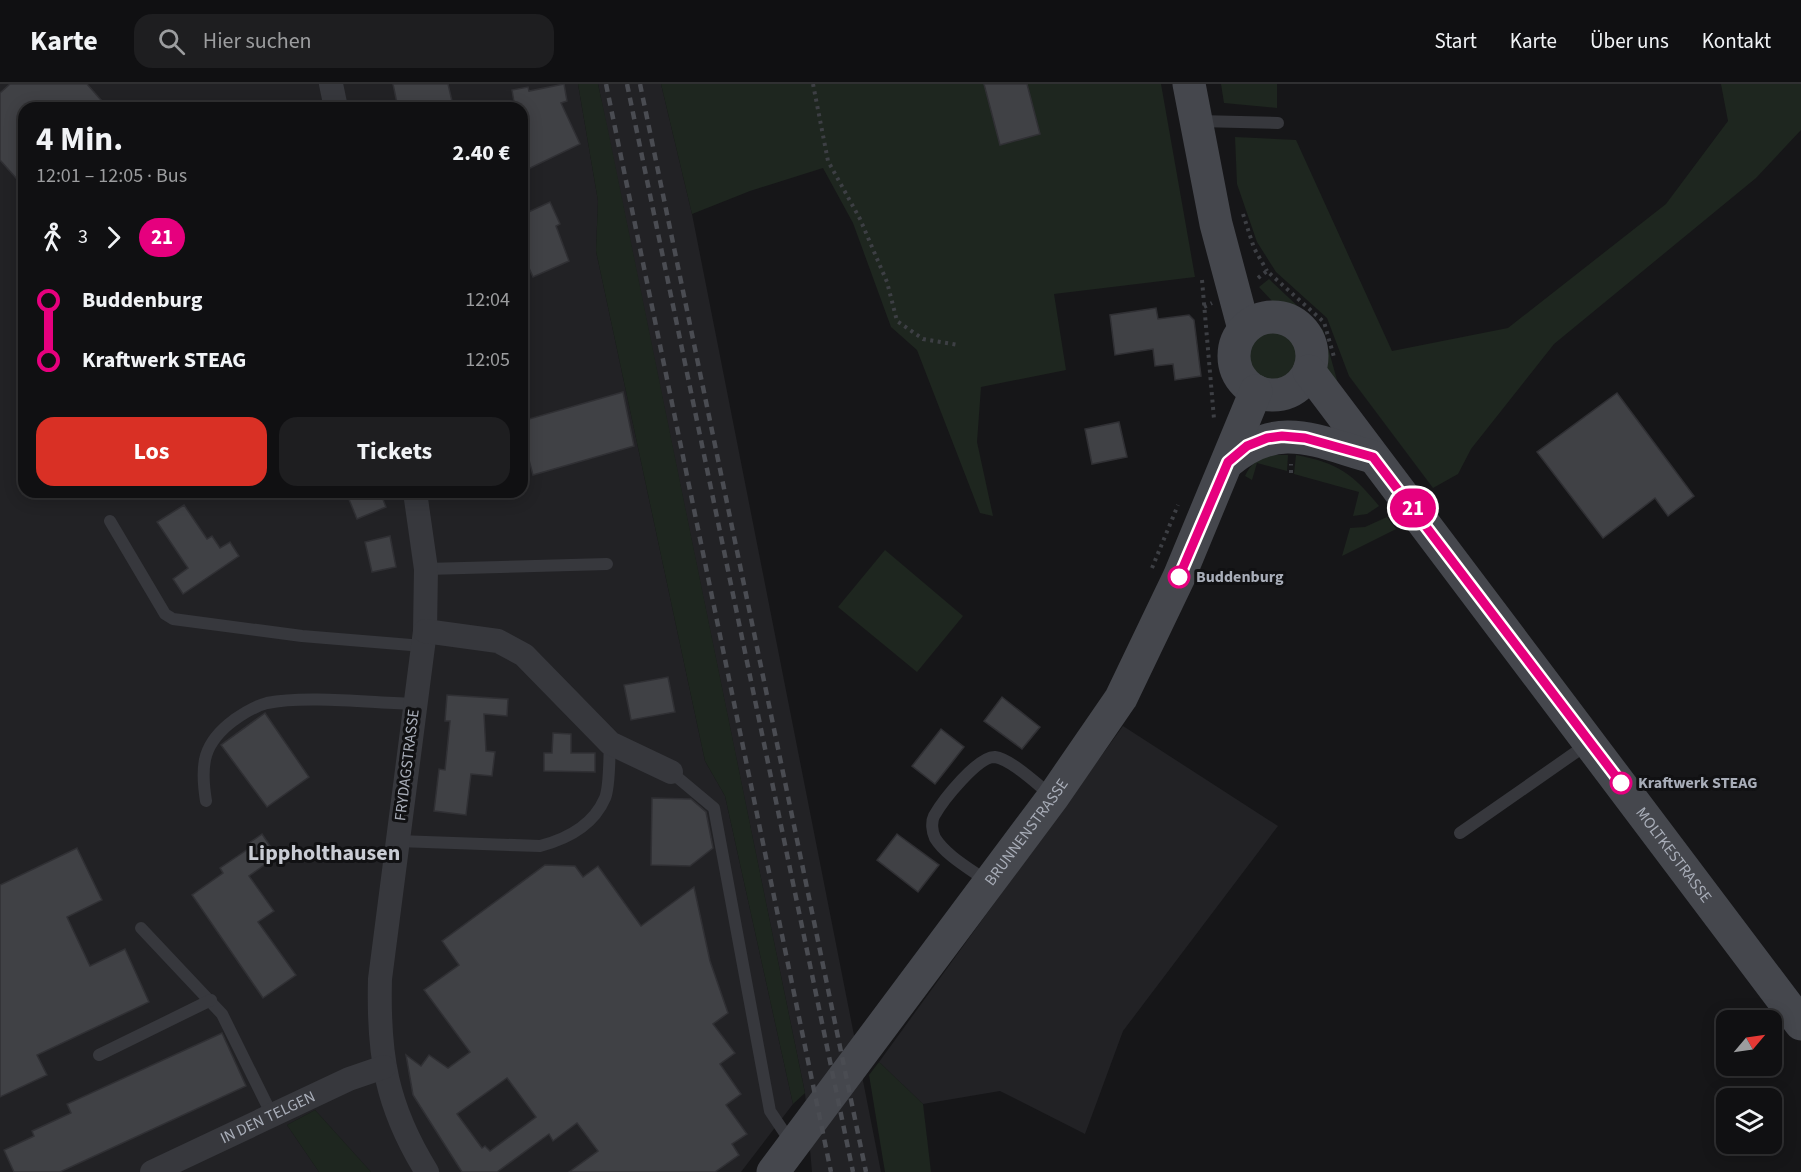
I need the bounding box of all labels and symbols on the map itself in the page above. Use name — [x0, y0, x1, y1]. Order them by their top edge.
line badge: 21 — [1386, 488, 1440, 528]
marker: Buddenburg — [1168, 566, 1190, 588]
place label: Buddenburg — [1196, 566, 1284, 588]
street label: FRYDAGSTRASSE — [389, 708, 425, 822]
marker: Kraftwerk STEAG — [1610, 772, 1632, 794]
place label: Kraftwerk STEAG — [1638, 772, 1758, 794]
street label: BRUNNENSTRASSE — [979, 774, 1073, 890]
street label: MOLTKESTRASSE — [1630, 803, 1717, 907]
district label: Lippholthausen — [248, 837, 400, 869]
north arrow — [1716, 1010, 1782, 1076]
street label: IN DEN TELGEN — [217, 1085, 319, 1149]

